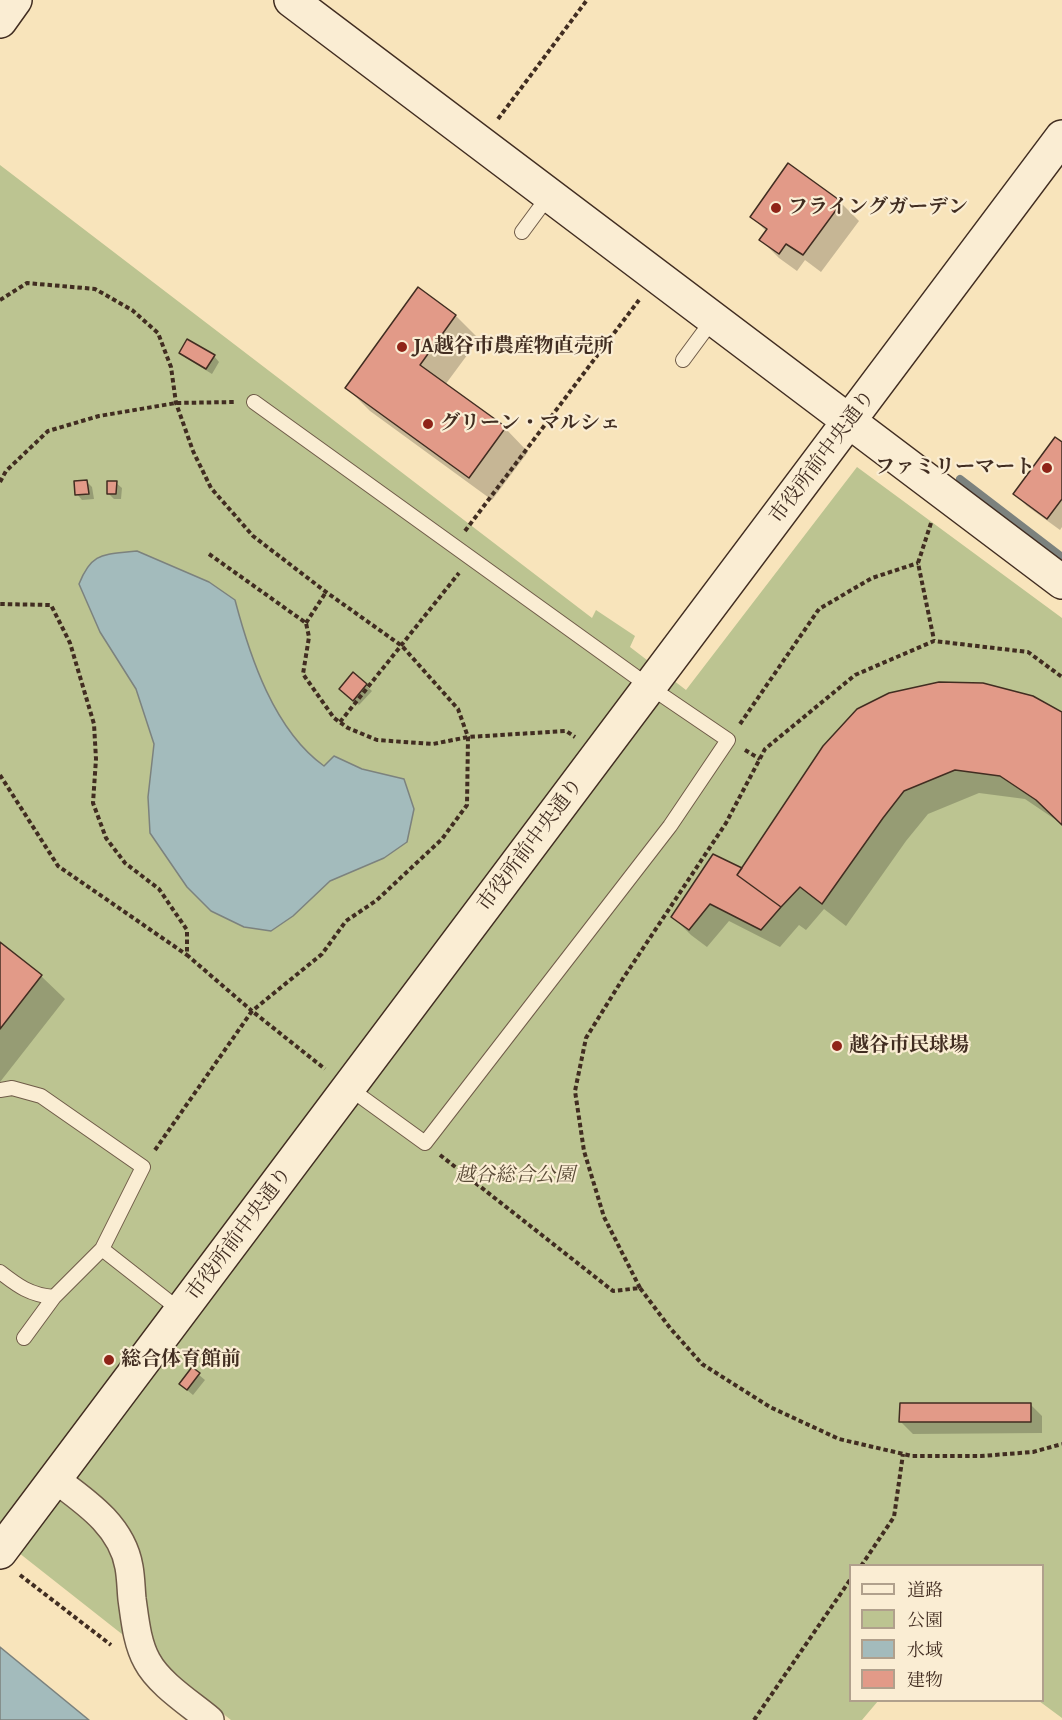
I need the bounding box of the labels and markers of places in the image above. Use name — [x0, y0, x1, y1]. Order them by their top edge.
place label: フライングガーデン — [788, 196, 968, 220]
marker: フライングガーデン — [769, 201, 783, 215]
place label: JA越谷市農産物直売所 — [414, 335, 614, 359]
marker: JA越谷市農産物直売所 — [395, 340, 409, 354]
place label: グリーン・マルシェ — [440, 412, 620, 436]
marker: グリーン・マルシェ — [421, 417, 435, 431]
place label: ファミリーマート — [875, 456, 1035, 480]
marker: ファミリーマート — [1040, 461, 1054, 475]
place label: 越谷市民球場 — [849, 1034, 969, 1058]
marker: 越谷市民球場 — [830, 1039, 844, 1053]
place label: 総合体育館前 — [121, 1348, 241, 1372]
marker: 総合体育館前 — [102, 1353, 116, 1367]

